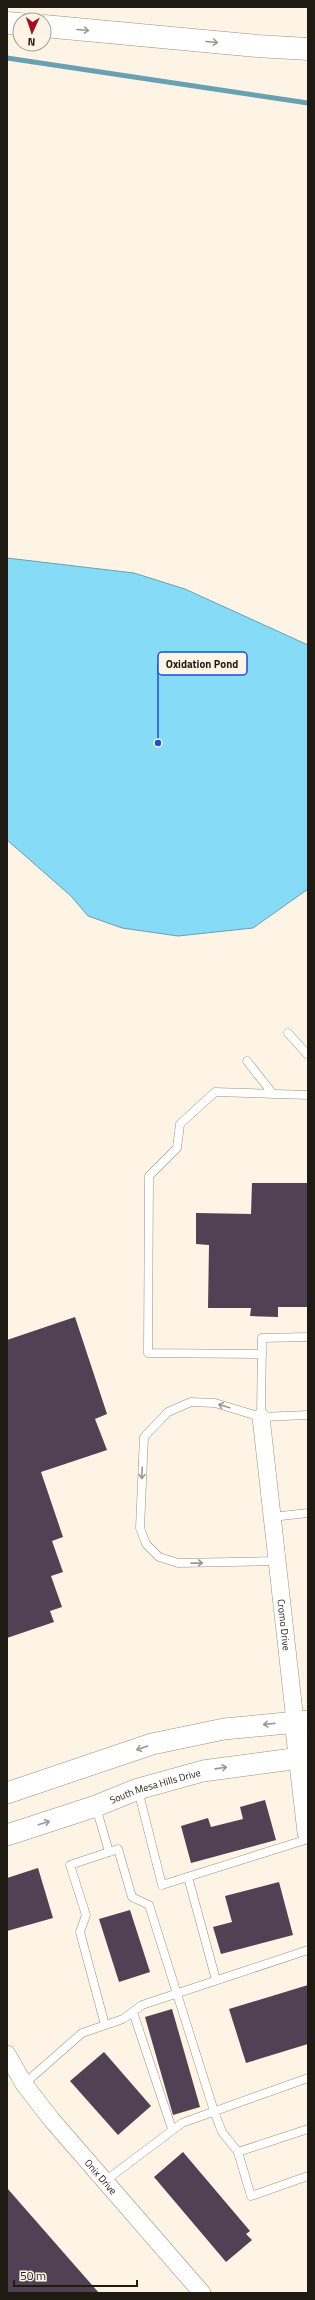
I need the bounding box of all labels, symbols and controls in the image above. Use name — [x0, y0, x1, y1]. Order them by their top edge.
north arrow — [12, 12, 52, 52]
one-way arrow — [76, 26, 89, 34]
text: N — [27, 34, 36, 50]
one-way arrow — [205, 38, 218, 46]
callout: Oxidation Pond — [158, 652, 247, 675]
text: Oxidation Pond — [166, 656, 238, 672]
one-way arrow — [218, 1402, 231, 1409]
one-way arrow — [138, 1466, 146, 1479]
one-way arrow — [190, 1559, 203, 1567]
street label: Cromo Drive — [274, 1598, 295, 1651]
one-way arrow — [263, 1720, 276, 1728]
one-way arrow — [136, 1744, 148, 1752]
one-way arrow — [215, 1764, 228, 1772]
street label: South Mesa Hills Drive — [107, 1765, 202, 1807]
one-way arrow — [37, 1819, 50, 1826]
street label: Onix Drive — [81, 2156, 121, 2198]
scale bar — [14, 2262, 137, 2288]
text: 50 m — [20, 2266, 46, 2285]

